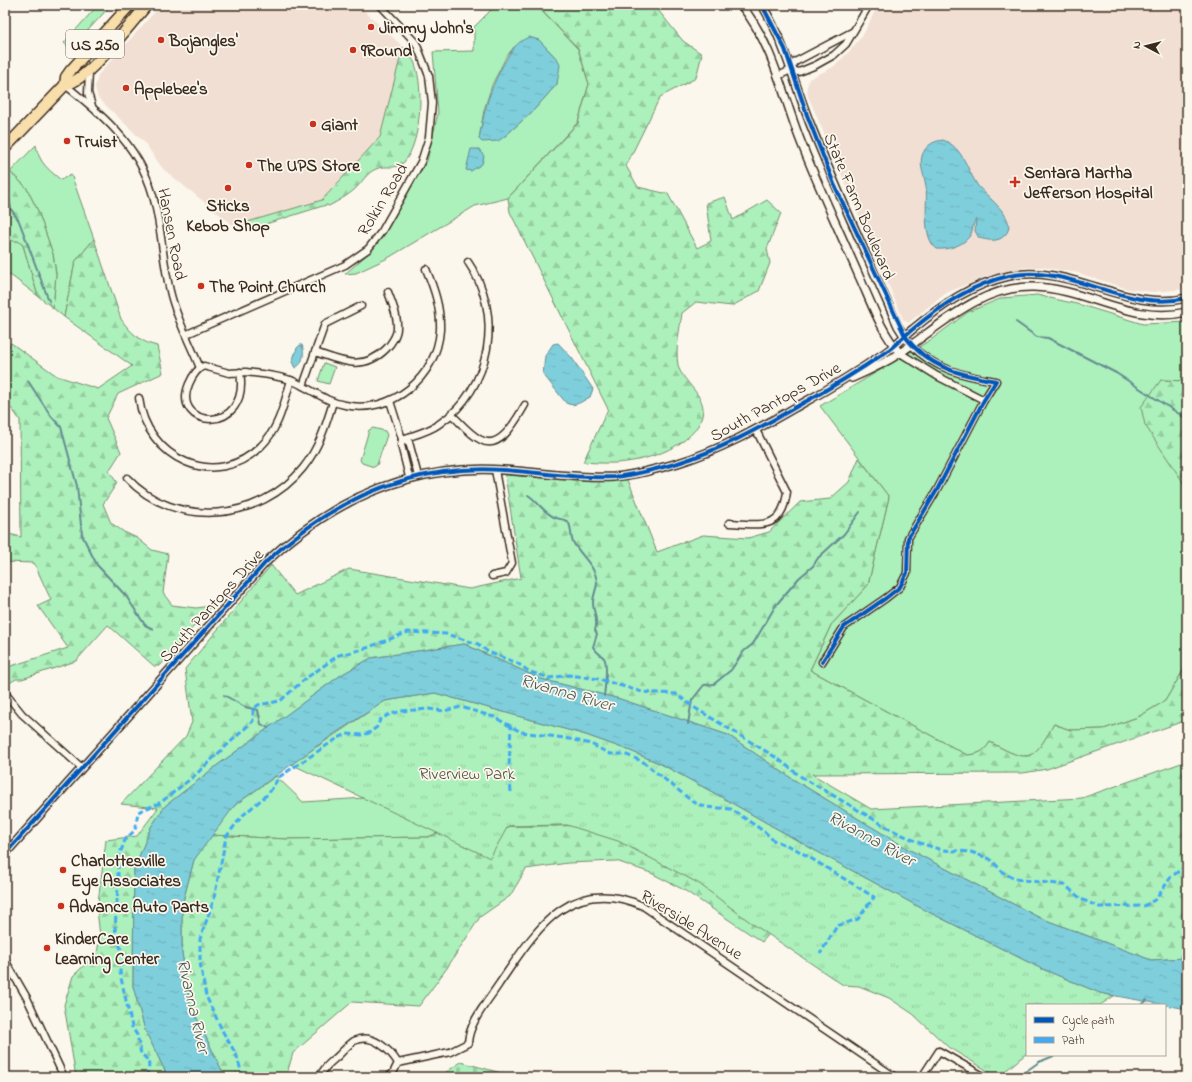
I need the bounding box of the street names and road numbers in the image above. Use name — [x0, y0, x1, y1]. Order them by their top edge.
road number: US 250 — [66, 30, 124, 58]
street label: State Farm Boulevard — [816, 129, 901, 284]
street label: Rolkin Road — [352, 158, 415, 241]
street label: Hansen Road — [150, 186, 193, 283]
street label: South Pantops Drive — [706, 356, 846, 449]
street label: South Pantops Drive — [154, 543, 271, 669]
street label: Riverside Avenue — [635, 884, 747, 967]

